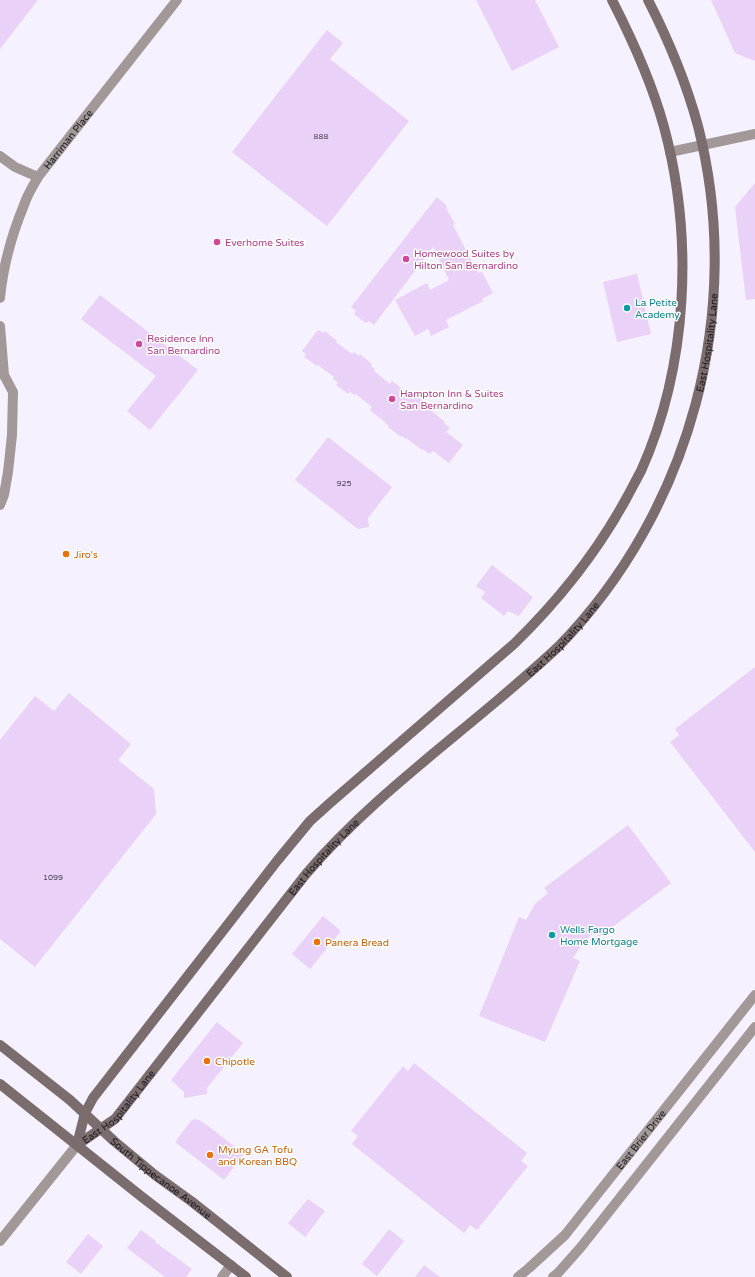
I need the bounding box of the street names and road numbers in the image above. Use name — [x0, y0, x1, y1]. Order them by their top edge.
street label: Harriman Place — [41, 107, 96, 172]
street label: East Hospitality Lane — [694, 293, 721, 393]
street label: East Hospitality Lane — [524, 600, 602, 680]
street label: East Hospitality Lane — [286, 816, 362, 898]
street label: East Hospitality Lane — [80, 1068, 158, 1147]
street label: East Brier Drive — [614, 1107, 669, 1172]
street label: South Tippecanoe Avenue — [107, 1135, 214, 1222]

